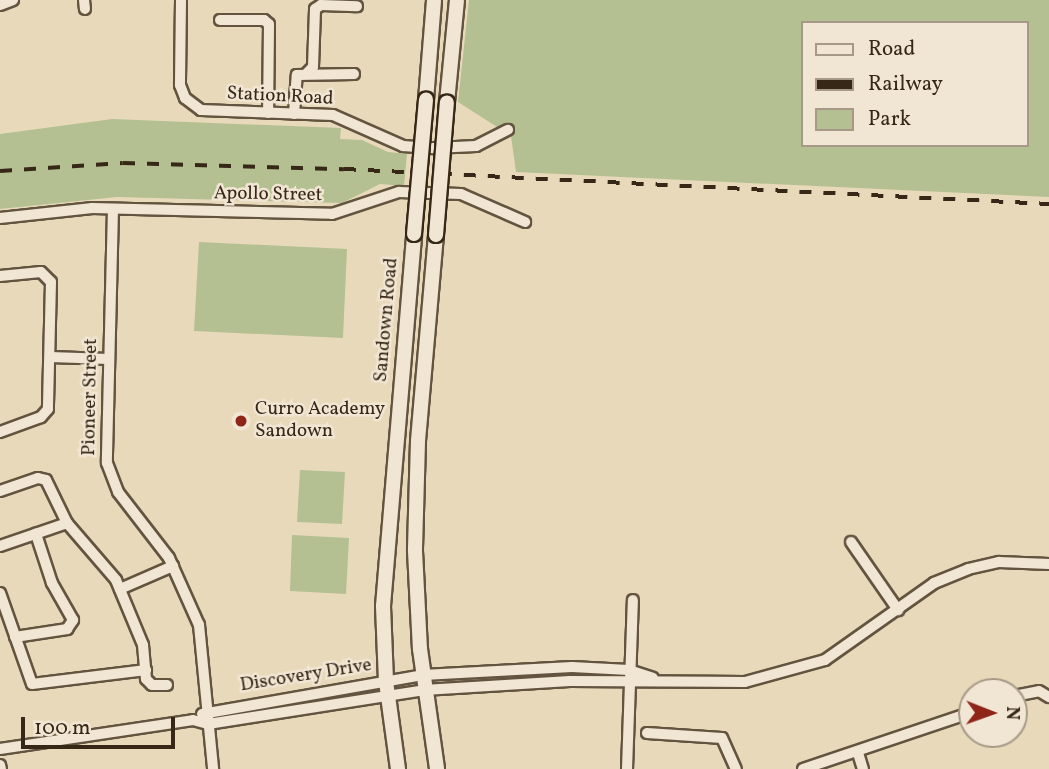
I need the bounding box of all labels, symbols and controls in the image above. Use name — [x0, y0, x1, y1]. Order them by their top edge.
legend — [800, 21, 1028, 147]
text: Road — [868, 35, 915, 64]
text: Railway — [868, 70, 943, 99]
street label: Station Road — [226, 83, 334, 111]
text: Park — [868, 105, 911, 134]
street label: Apollo Street — [214, 183, 322, 207]
street label: Sandown Road — [370, 257, 404, 383]
street label: Pioneer Street — [79, 338, 103, 456]
place label: Curro Academy Sandown — [255, 399, 385, 443]
marker: Curro Academy Sandown — [233, 413, 249, 429]
street label: Discovery Drive — [238, 654, 374, 698]
north arrow — [958, 678, 1028, 748]
scale bar — [24, 702, 178, 746]
text: N — [999, 706, 1025, 720]
text: 100 m — [34, 714, 91, 743]

